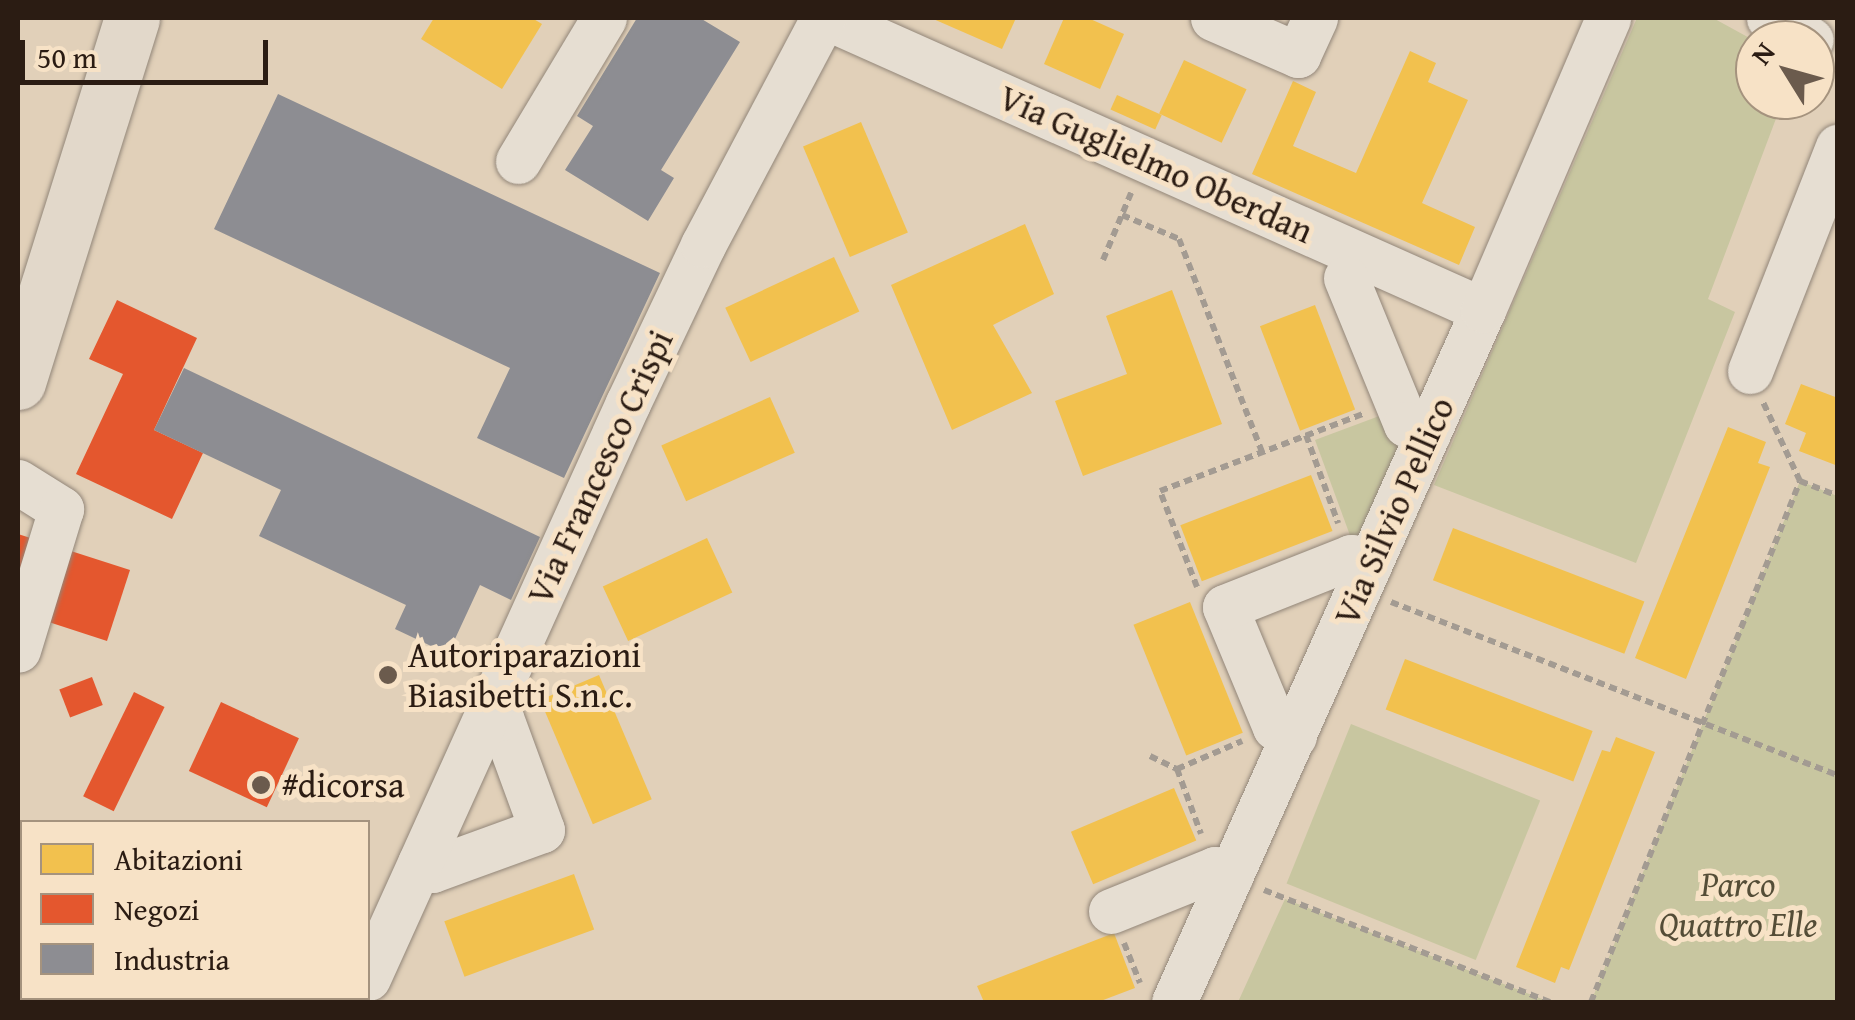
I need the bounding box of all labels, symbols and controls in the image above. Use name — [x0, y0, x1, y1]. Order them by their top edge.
scale bar — [25, 20, 272, 82]
north arrow — [1735, 20, 1835, 120]
text: N — [1740, 33, 1784, 73]
text: 50 m — [37, 35, 97, 79]
street label: Via Guglielmo Oberdan — [993, 76, 1319, 252]
street label: Via Francesco Crispi — [518, 323, 682, 611]
street label: Via Silvio Pellico — [1325, 391, 1463, 631]
place label: Autoriparazioni Biasibetti S.n.c. — [408, 634, 641, 716]
marker: Autoriparazioni Biasibetti S.n.c. — [377, 664, 399, 686]
place label: #dicorsa — [281, 764, 405, 806]
marker: #dicorsa — [250, 774, 272, 796]
legend — [20, 820, 370, 1000]
text: Abitazioni — [114, 837, 243, 881]
park label: Parco Quattro Elle — [1659, 863, 1817, 945]
text: Negozi — [114, 887, 199, 931]
text: Industria — [114, 937, 230, 981]

